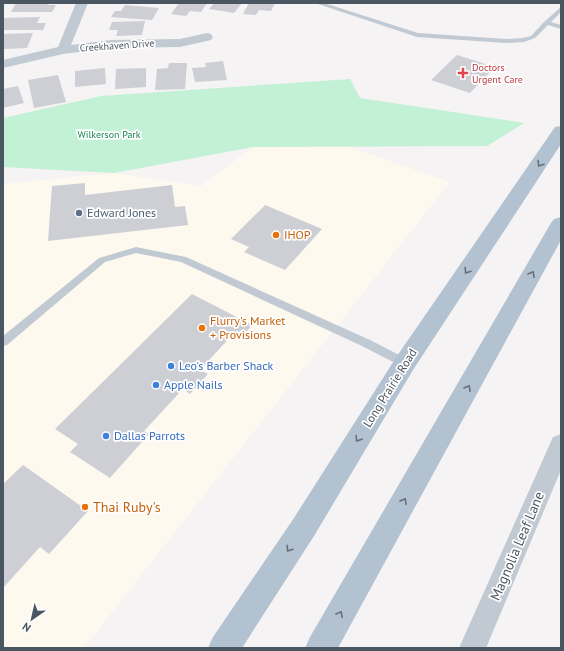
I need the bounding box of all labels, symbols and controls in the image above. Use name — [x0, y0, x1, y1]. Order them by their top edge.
street label: Creekhaven Drive — [79, 36, 155, 55]
place label: Doctors Urgent Care — [472, 61, 523, 86]
marker: Doctors Urgent Care — [457, 67, 469, 79]
park label: Wilkerson Park — [77, 128, 141, 141]
one-way arrow — [538, 159, 545, 166]
place label: Edward Jones — [87, 205, 156, 220]
marker: Edward Jones — [74, 208, 84, 218]
place label: IHOP — [284, 227, 311, 242]
marker: IHOP — [271, 230, 281, 240]
one-way arrow — [465, 267, 472, 274]
one-way arrow — [527, 271, 535, 278]
place label: Flurry's Market + Provisions — [210, 313, 285, 342]
marker: Flurry's Market + Provisions — [197, 323, 207, 333]
street label: Long Prairie Road — [359, 346, 420, 430]
place label: Leo's Barber Shack — [179, 358, 274, 373]
marker: Leo's Barber Shack — [166, 361, 176, 371]
place label: Apple Nails — [164, 377, 223, 392]
marker: Apple Nails — [151, 380, 161, 390]
one-way arrow — [464, 384, 471, 392]
place label: Dallas Parrots — [114, 428, 185, 443]
marker: Dallas Parrots — [101, 431, 111, 441]
one-way arrow — [356, 435, 363, 442]
street label: Magnolia Leaf Lane — [486, 489, 548, 603]
place label: Thai Ruby's — [93, 498, 161, 516]
one-way arrow — [400, 498, 407, 505]
marker: Thai Ruby's — [80, 502, 90, 512]
one-way arrow — [287, 545, 294, 552]
north arrow — [12, 599, 52, 639]
one-way arrow — [336, 611, 343, 618]
text: N — [19, 619, 33, 635]

